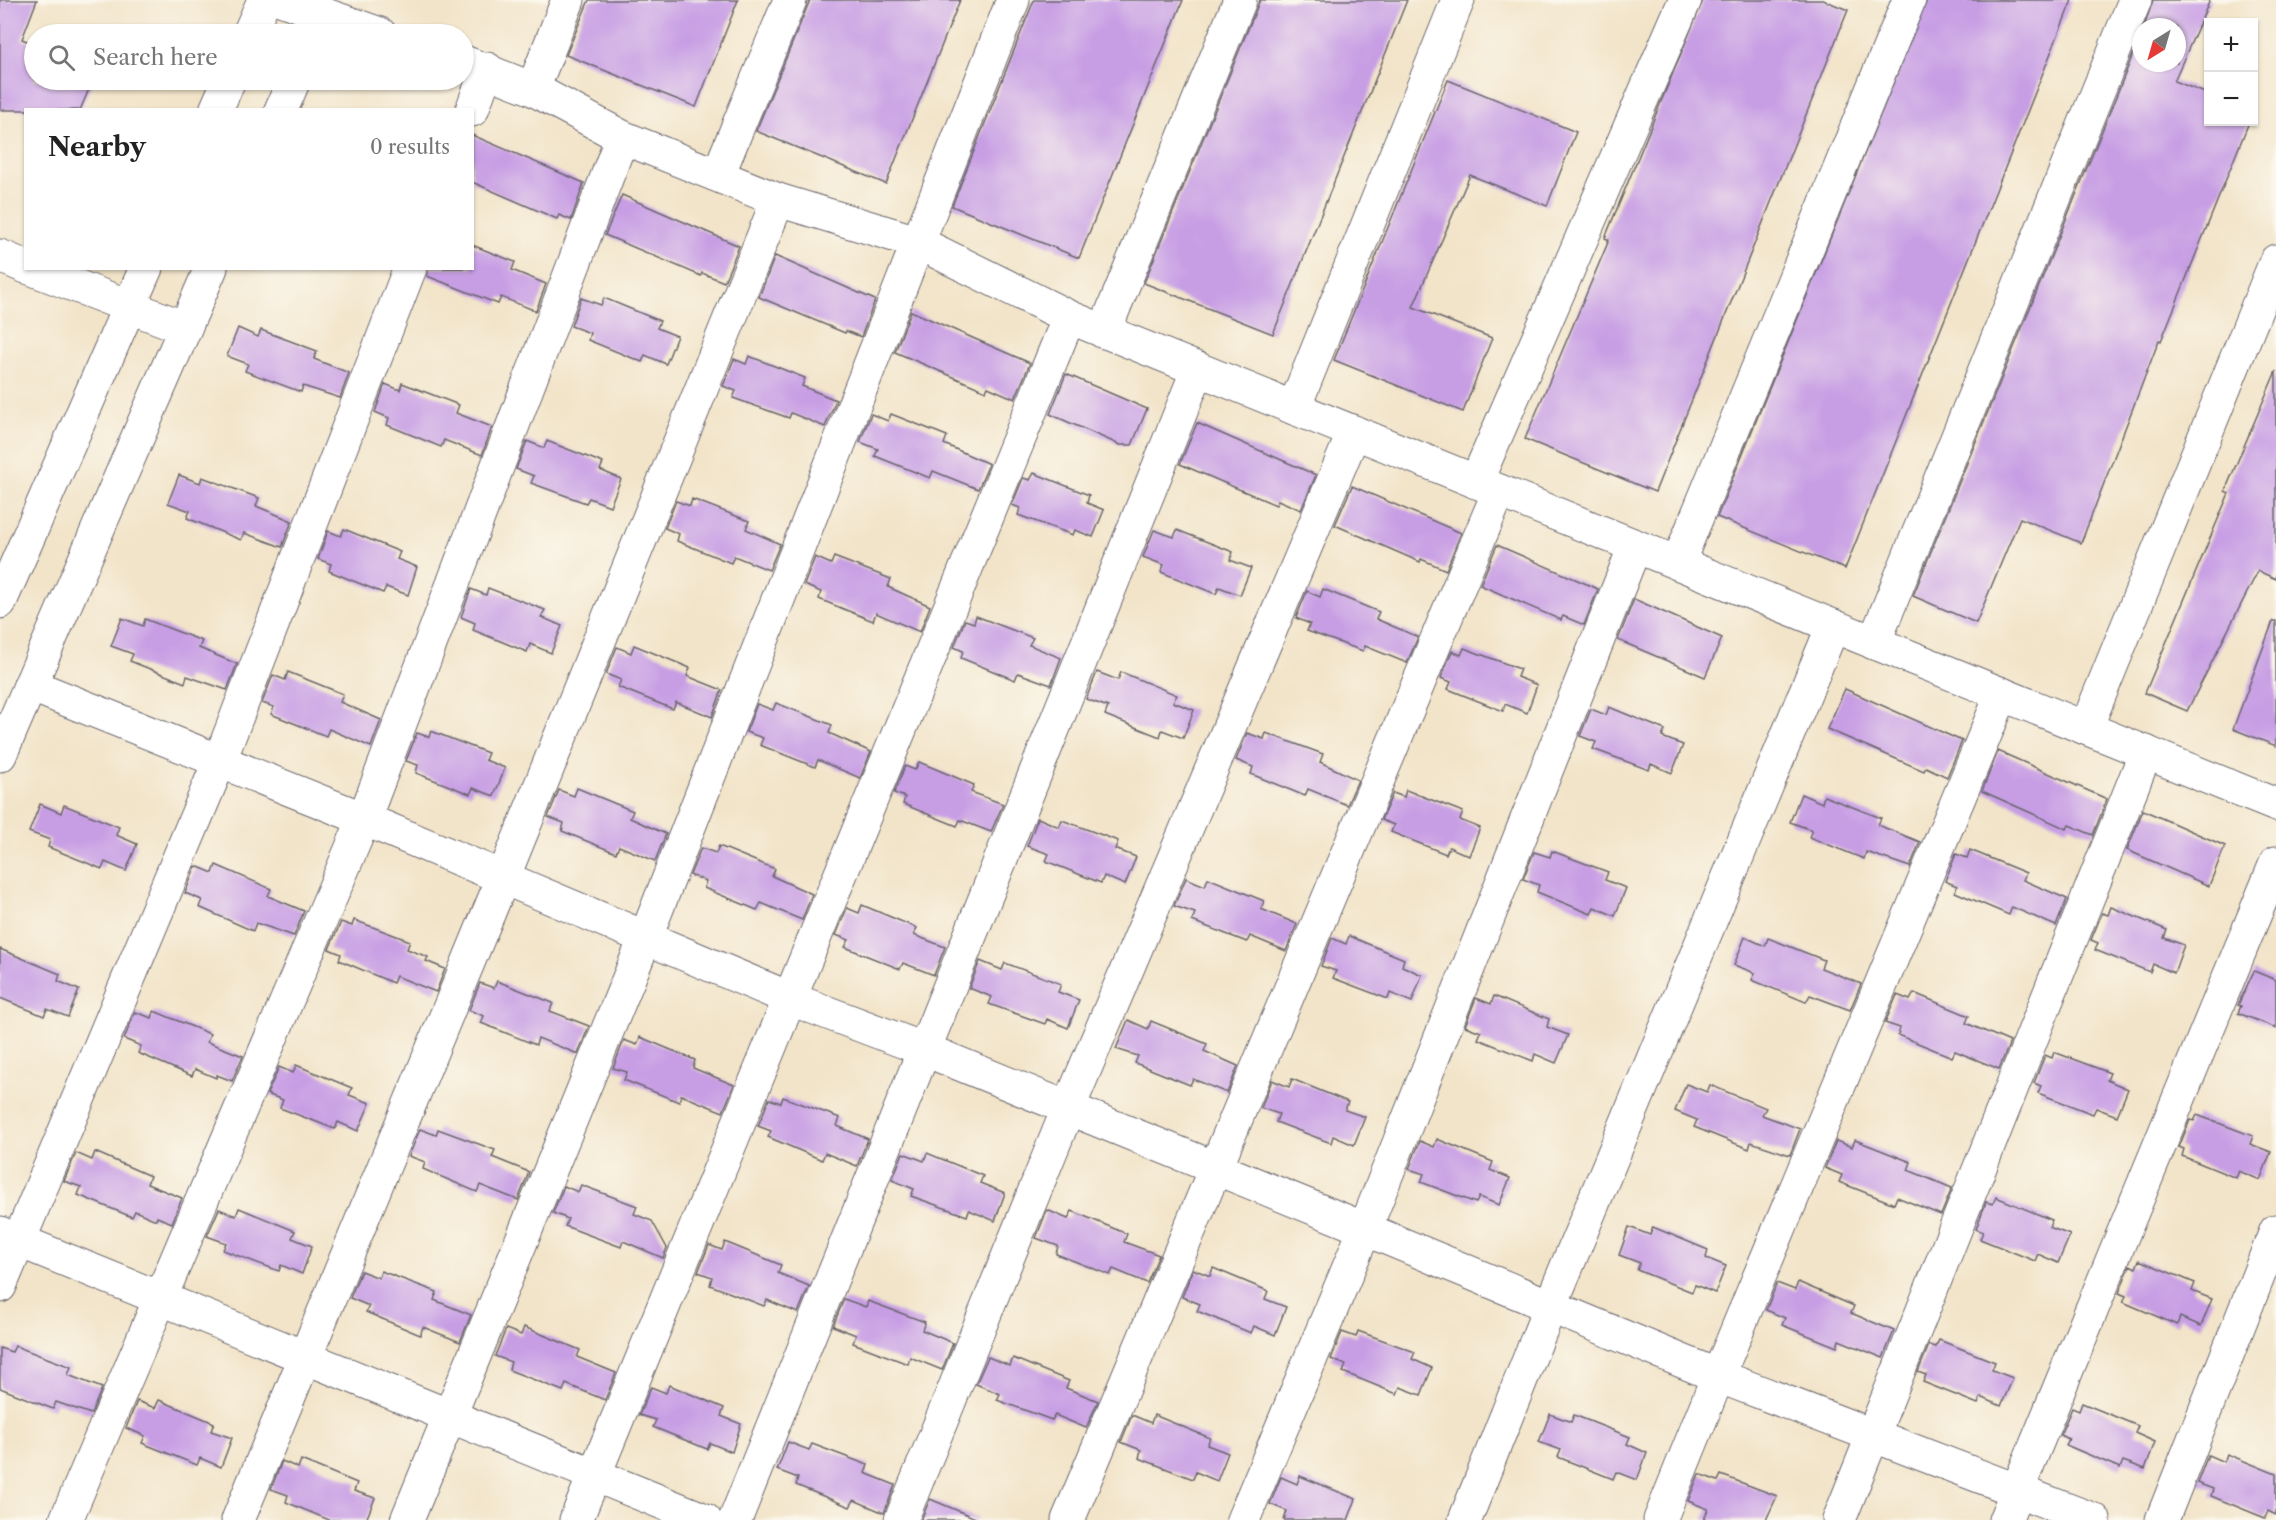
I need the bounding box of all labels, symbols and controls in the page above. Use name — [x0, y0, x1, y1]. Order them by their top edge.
north arrow — [2132, 18, 2186, 72]
map controls — [2204, 18, 2258, 126]
button: + — [2204, 18, 2258, 72]
search box — [24, 24, 474, 90]
icon: search — [45, 41, 78, 74]
text: Search here — [93, 44, 218, 71]
button: − — [2204, 72, 2258, 126]
text: Nearby — [48, 131, 146, 163]
text: 0 results — [370, 135, 450, 159]

